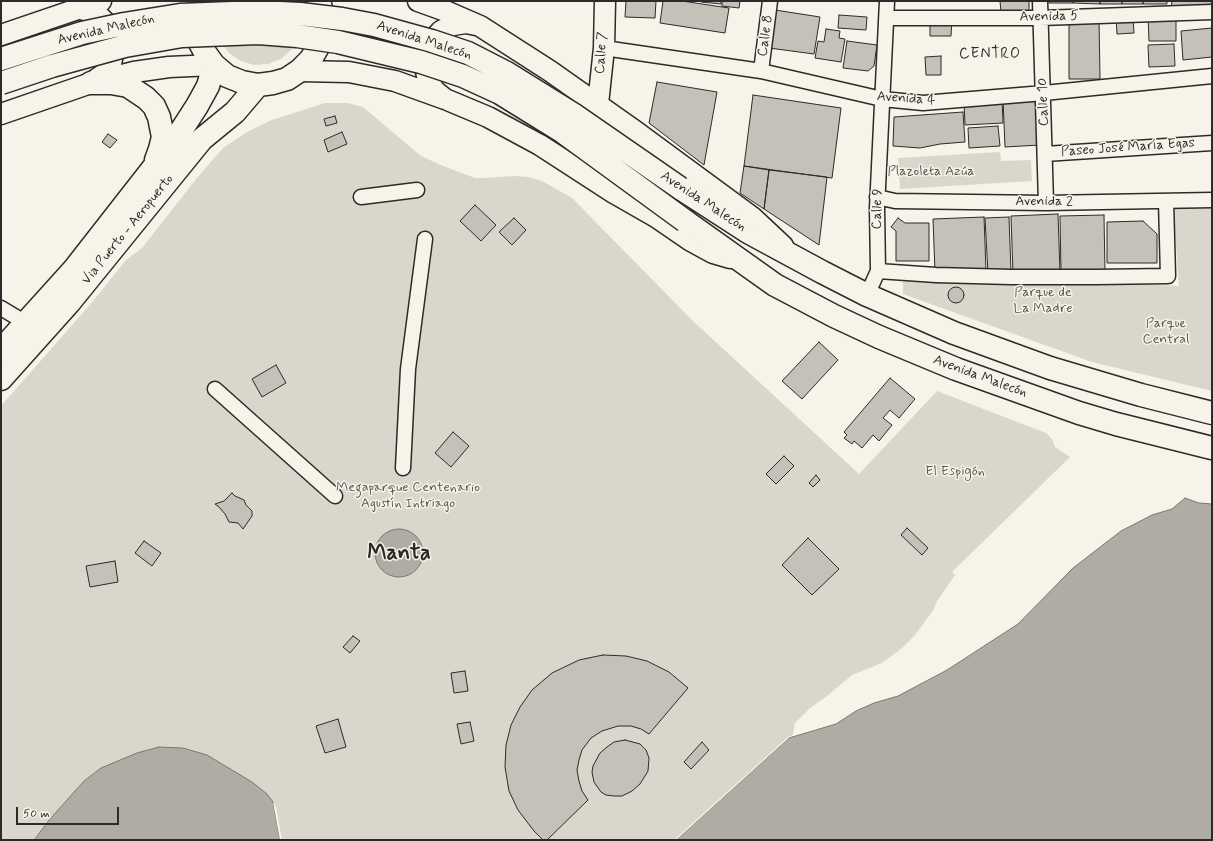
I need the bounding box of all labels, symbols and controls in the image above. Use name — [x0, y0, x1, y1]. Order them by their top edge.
street label: Avenida 5 — [1019, 8, 1079, 26]
street label: Avenida Malecón — [56, 11, 156, 49]
street label: Calle 8 — [755, 14, 777, 58]
street label: Avenida Malecón — [374, 18, 474, 64]
street label: Calle 7 — [592, 31, 612, 75]
district label: CENTRO — [958, 46, 1022, 64]
street label: Calle 10 — [1035, 78, 1053, 126]
street label: Avenida 4 — [876, 89, 936, 109]
street label: Paseo José María Egas — [1061, 135, 1195, 161]
park label: Plazoleta Azúa — [887, 164, 975, 180]
street label: Avenida Malecón — [657, 168, 749, 236]
street label: Via Puerto - Aeropuerto — [78, 172, 178, 288]
street label: Calle 9 — [869, 188, 887, 230]
street label: Avenida 2 — [1015, 194, 1073, 210]
park label: Parque de La Madre — [1014, 285, 1072, 318]
park label: Parque Central — [1143, 316, 1189, 348]
street label: Avenida Malecón — [931, 352, 1029, 402]
park label: El Espigón — [925, 464, 985, 480]
park label: Megaparque Centenario Agustín Intriago — [336, 480, 480, 512]
district label: Manta — [367, 541, 431, 567]
scale bar — [18, 799, 121, 825]
text: 50 m — [23, 806, 50, 822]

